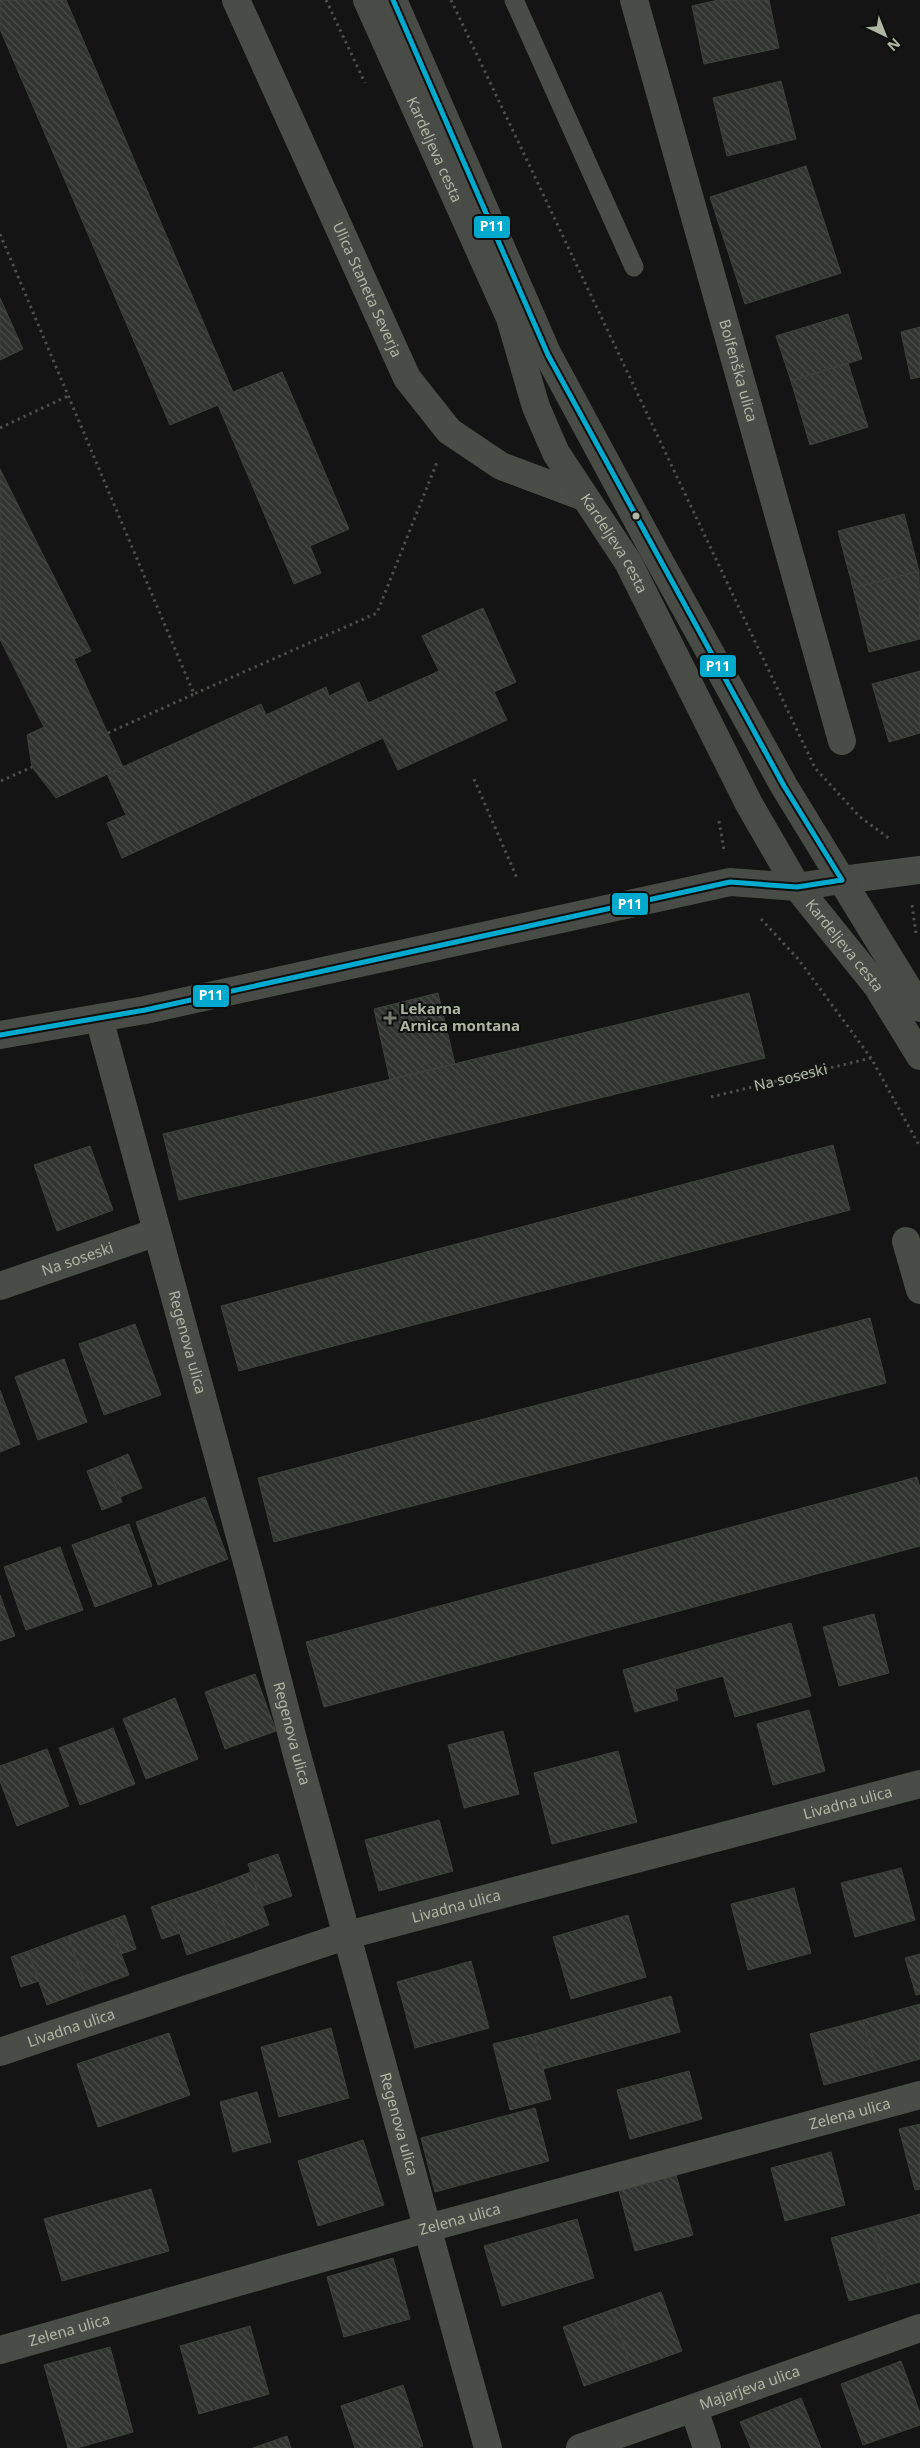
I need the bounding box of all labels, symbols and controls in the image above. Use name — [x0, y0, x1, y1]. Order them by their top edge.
north arrow — [860, 10, 910, 60]
text: N — [884, 34, 905, 56]
street label: Kardeljeva cesta — [403, 93, 468, 205]
line badge: P11 — [473, 215, 511, 239]
text: P11 — [480, 216, 504, 235]
street label: Ulica Staneta Severja — [329, 218, 407, 360]
street label: Bolfenška ulica — [715, 317, 763, 424]
street label: Kardeljeva cesta — [576, 489, 653, 596]
unlabelled marker — [631, 511, 641, 521]
line badge: P11 — [699, 654, 737, 678]
text: P11 — [706, 656, 730, 675]
line badge: P11 — [611, 892, 649, 916]
text: P11 — [618, 894, 642, 913]
street label: Kardeljeva cesta — [802, 894, 889, 995]
line badge: P11 — [192, 984, 230, 1008]
text: P11 — [199, 985, 223, 1004]
place label: Lekarna Arnica montana — [400, 998, 520, 1035]
marker: Lekarna Arnica montana — [384, 1012, 396, 1024]
street label: Na soseski — [752, 1058, 829, 1095]
street label: Na soseski — [39, 1237, 116, 1280]
street label: Regenova ulica — [165, 1288, 212, 1396]
street label: Regenova ulica — [269, 1679, 316, 1787]
street label: Livadna ulica — [801, 1781, 894, 1823]
street label: Livadna ulica — [409, 1884, 503, 1927]
street label: Livadna ulica — [24, 2003, 117, 2051]
street label: Regenova ulica — [376, 2070, 423, 2178]
street label: Zelena ulica — [807, 2092, 893, 2134]
street label: Zelena ulica — [416, 2198, 503, 2239]
street label: Zelena ulica — [26, 2308, 112, 2350]
street label: Majarjeva ulica — [696, 2360, 802, 2414]

